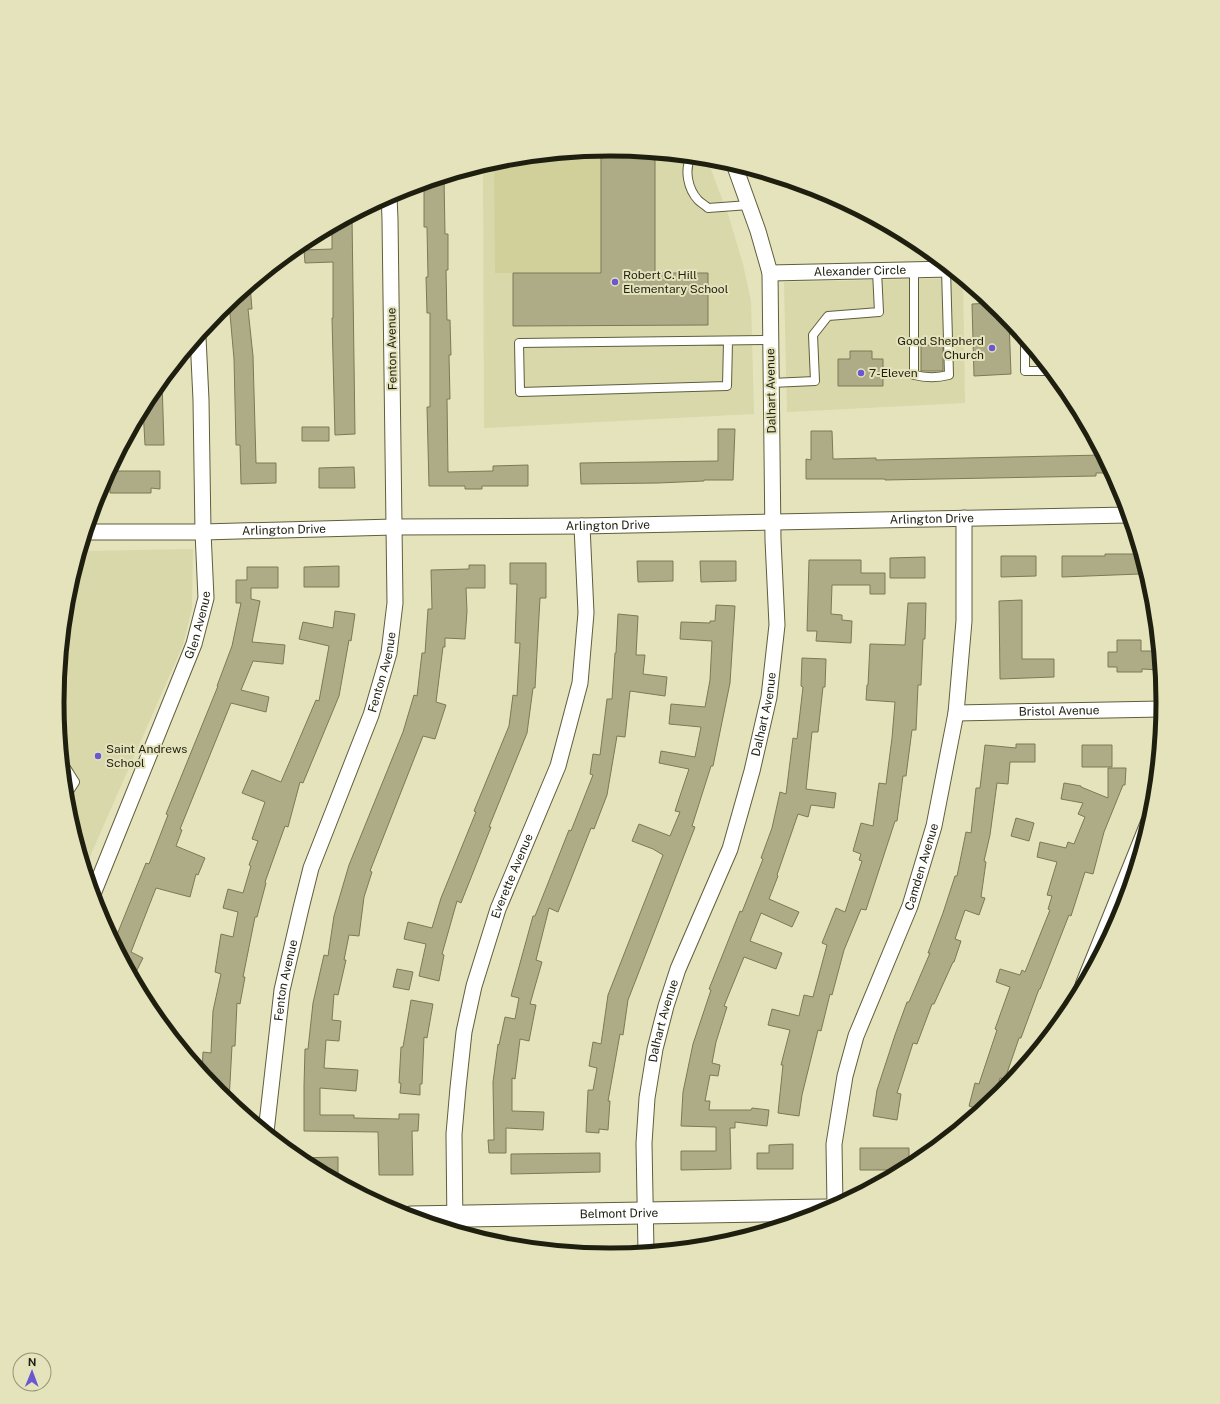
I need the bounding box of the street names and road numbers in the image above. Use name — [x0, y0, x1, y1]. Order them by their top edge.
street label: Alexander Circle — [814, 263, 907, 279]
street label: Fenton Avenue — [384, 307, 400, 390]
street label: Dalhart Avenue — [763, 348, 779, 434]
street label: Arlington Drive — [890, 511, 974, 527]
street label: Arlington Drive — [566, 518, 650, 533]
street label: Arlington Drive — [242, 522, 326, 538]
street label: Glen Avenue — [182, 591, 213, 661]
street label: Fenton Avenue — [365, 631, 399, 714]
street label: Dalhart Avenue — [749, 671, 779, 758]
street label: Bristol Avenue — [1018, 703, 1100, 719]
street label: Camden Avenue — [902, 821, 941, 913]
street label: Everette Avenue — [488, 831, 536, 920]
street label: Fenton Avenue — [272, 938, 300, 1022]
street label: Dalhart Avenue — [646, 977, 681, 1063]
street label: Belmont Drive — [580, 1206, 659, 1221]

